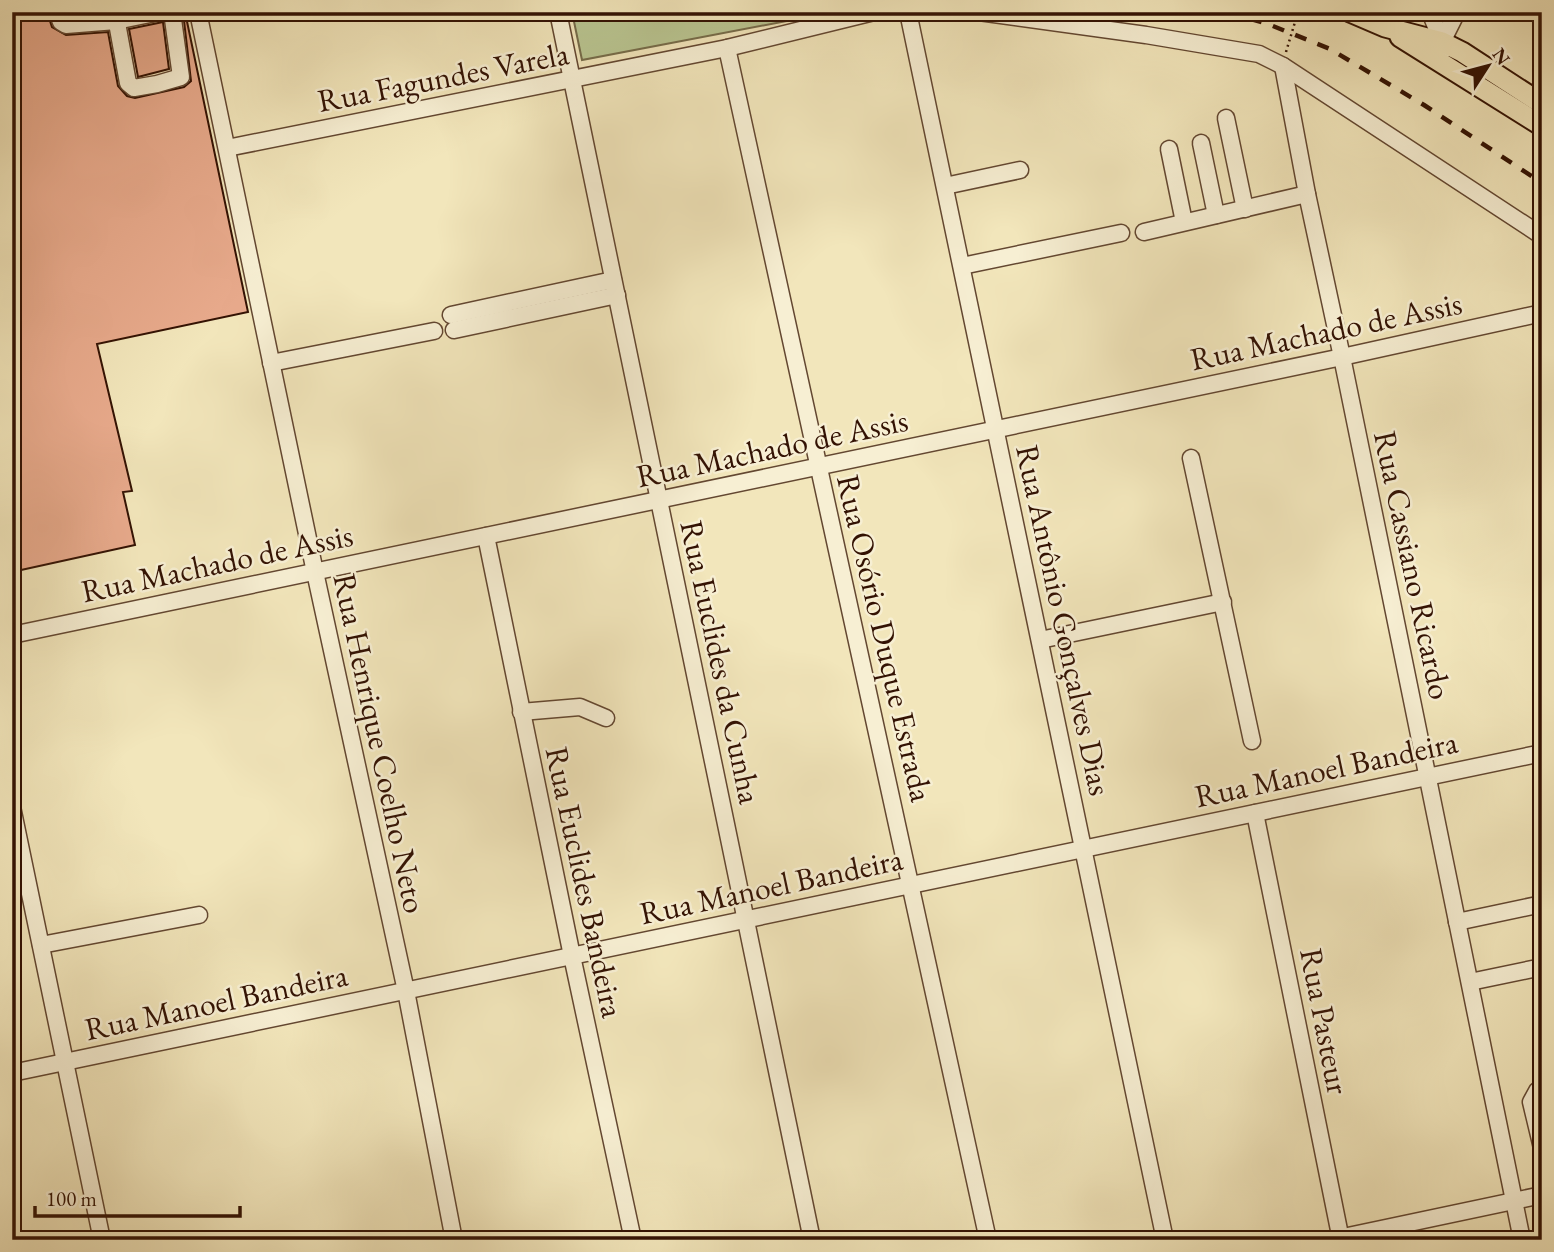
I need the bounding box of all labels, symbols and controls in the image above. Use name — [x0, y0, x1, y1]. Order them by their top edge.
street label: Rua Fagundes Varela — [314, 32, 572, 122]
north arrow — [1452, 32, 1522, 102]
text: N — [1487, 43, 1516, 70]
street label: Rua Machado de Assis — [1186, 282, 1466, 380]
street label: Rua Machado de Assis — [632, 399, 912, 497]
street label: Rua Cassiano Ricardo — [1364, 427, 1462, 703]
street label: Rua Antônio Gonçalves Dias — [1006, 441, 1122, 799]
street label: Rua Osório Duque Estrada — [827, 470, 943, 806]
street label: Rua Machado de Assis — [77, 514, 357, 612]
street label: Rua Euclides da Cunha — [670, 516, 772, 808]
street label: Rua Henrique Coelho Neto — [323, 569, 437, 917]
street label: Rua Manoel Bandeira — [1191, 721, 1461, 817]
street label: Rua Euclides Bandeira — [536, 743, 634, 1022]
street label: Rua Manoel Bandeira — [636, 838, 906, 934]
street label: Rua Pasteur — [1290, 944, 1360, 1098]
street label: Rua Manoel Bandeira — [81, 954, 351, 1050]
scale bar — [35, 1175, 240, 1219]
text: 100 m — [46, 1185, 97, 1212]

